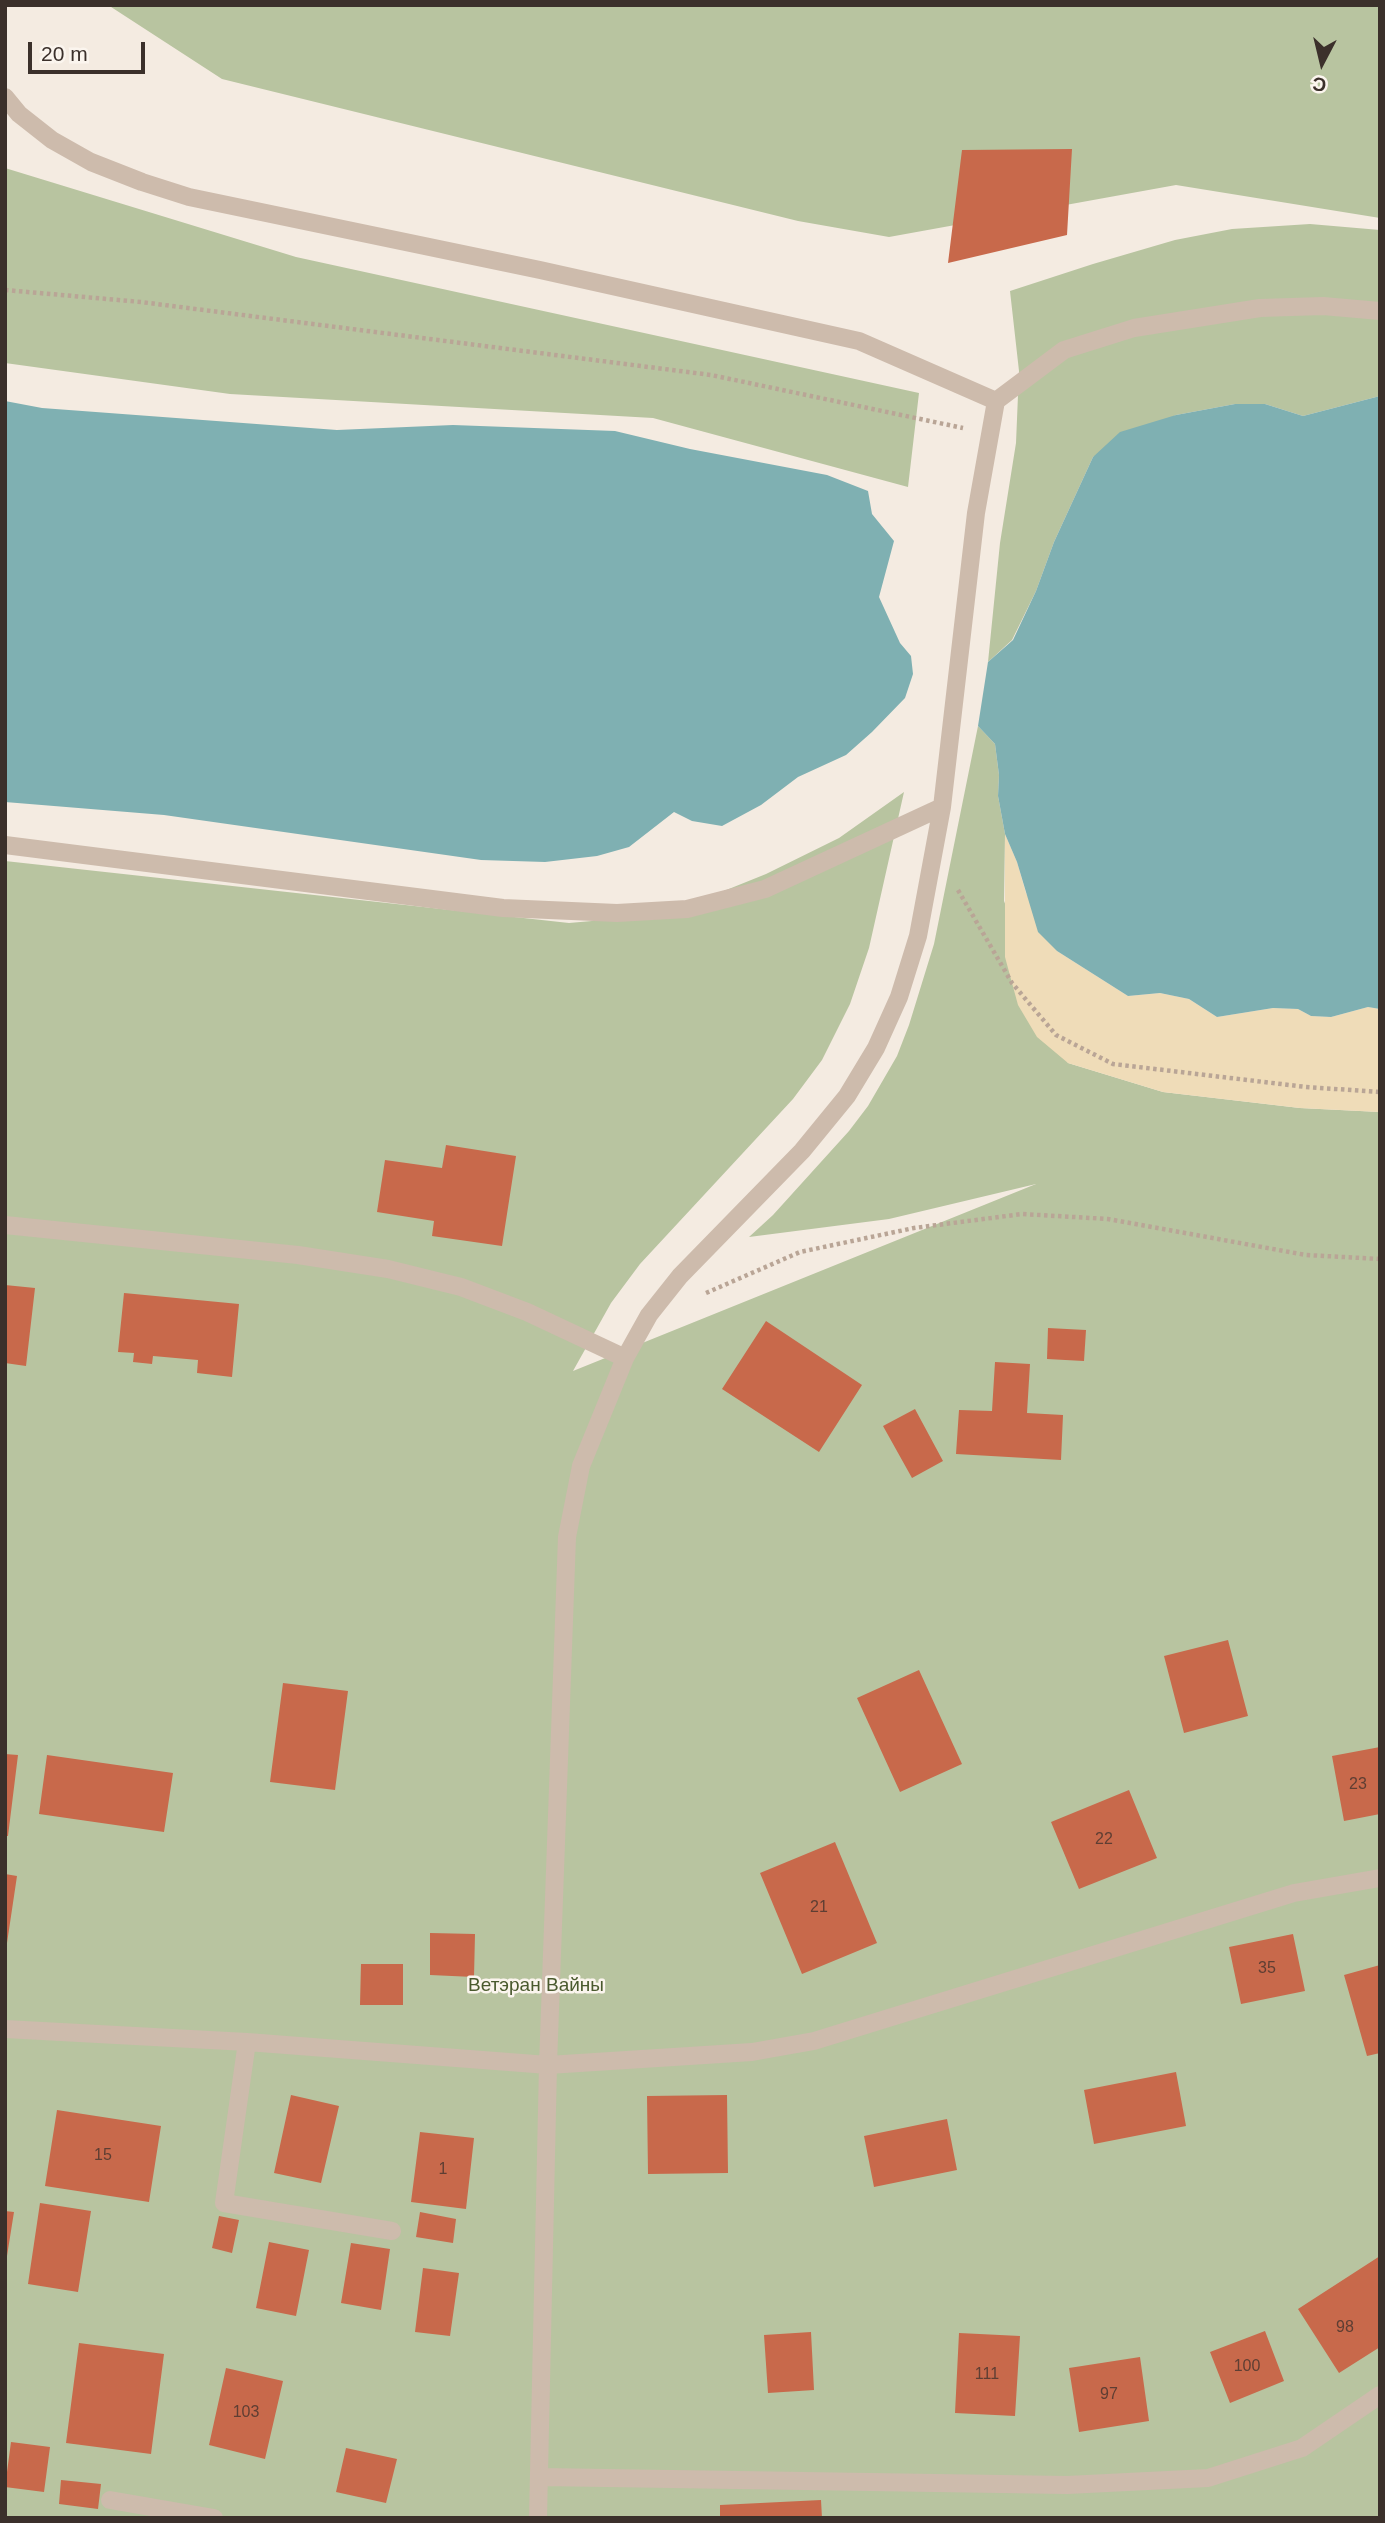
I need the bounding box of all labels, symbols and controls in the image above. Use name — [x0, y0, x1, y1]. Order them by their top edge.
scale bar — [32, 28, 149, 72]
north arrow — [1287, 28, 1357, 98]
text: 20 m — [41, 42, 88, 65]
text: С — [1311, 73, 1327, 96]
house number: 23 — [1349, 1775, 1367, 1795]
house number: 22 — [1095, 1830, 1113, 1850]
house number: 21 — [810, 1898, 828, 1918]
house number: 35 — [1258, 1959, 1276, 1979]
park label: Ветэран Вайны — [468, 1975, 604, 1997]
house number: 15 — [94, 2146, 112, 2166]
house number: 1 — [439, 2160, 447, 2180]
house number: 98 — [1336, 2318, 1354, 2338]
house number: 100 — [1234, 2357, 1260, 2377]
house number: 111 — [975, 2365, 999, 2385]
house number: 97 — [1100, 2385, 1118, 2405]
house number: 103 — [233, 2403, 259, 2423]

